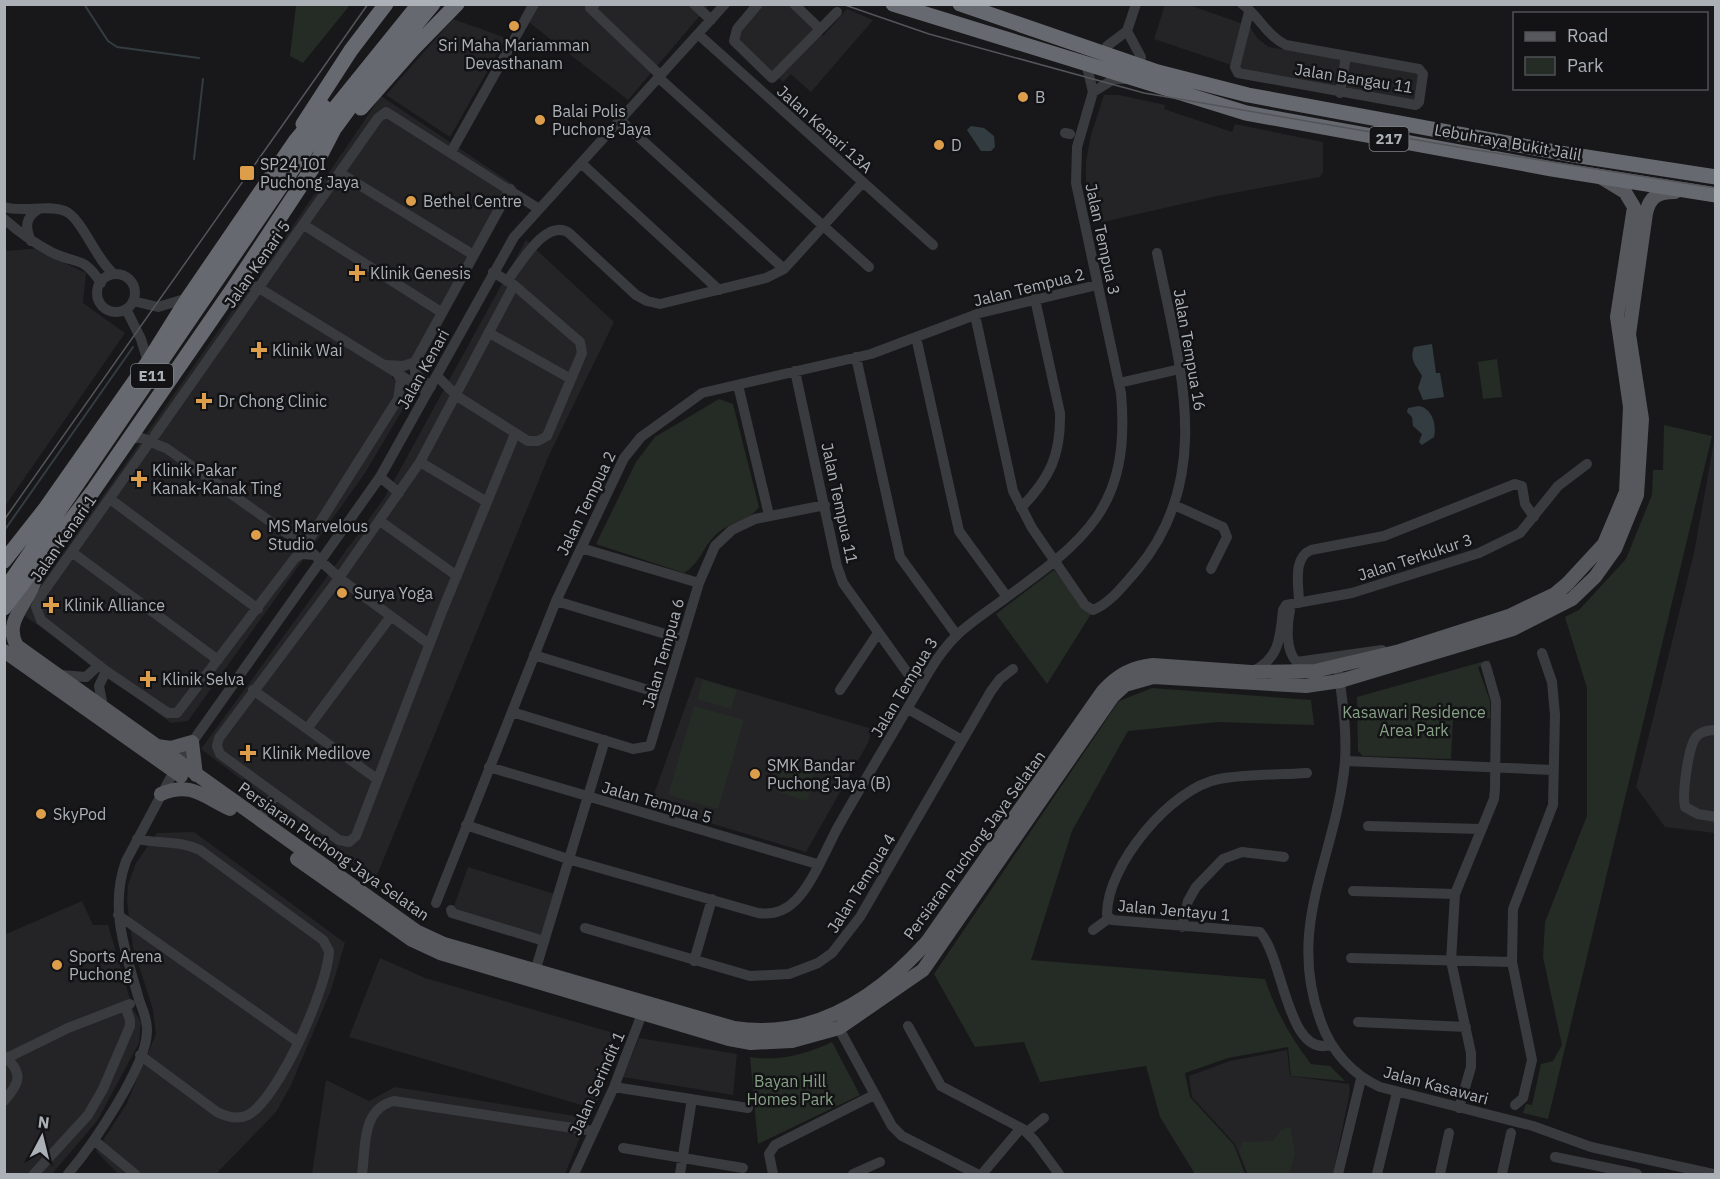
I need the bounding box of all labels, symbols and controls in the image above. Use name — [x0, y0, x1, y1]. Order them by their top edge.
legend — [1513, 12, 1708, 90]
marker: Sri Maha Mariamman Devasthanam — [507, 19, 521, 33]
text: Road — [1567, 24, 1608, 47]
place label: Sri Maha Mariamman Devasthanam — [438, 35, 590, 73]
text: Park — [1567, 54, 1604, 77]
street label: Jalan Bangau 11 — [1293, 59, 1415, 97]
street label: Jalan Kenari 13A — [773, 81, 877, 177]
place label: B — [1035, 87, 1045, 107]
marker: B — [1016, 90, 1030, 104]
place label: Balai Polis Puchong Jaya — [552, 101, 652, 139]
marker: Balai Polis Puchong Jaya — [533, 113, 547, 127]
street label: Lebuhraya Bukit Jalil — [1433, 119, 1583, 165]
road number: 217 — [1370, 127, 1408, 151]
place label: D — [951, 135, 962, 155]
marker: D — [932, 138, 946, 152]
place label: SP24 IOI Puchong Jaya — [260, 154, 360, 192]
marker: SP24 IOI Puchong Jaya — [238, 164, 256, 182]
street label: Jalan Tempua 3 — [1081, 181, 1125, 297]
place label: Bethel Centre — [423, 191, 522, 211]
marker: Bethel Centre — [404, 194, 418, 208]
street label: Jalan Kenari 5 — [220, 217, 294, 311]
place label: Klinik Genesis — [370, 263, 471, 283]
marker: Klinik Genesis — [348, 264, 366, 282]
street label: Jalan Tempua 2 — [971, 264, 1087, 310]
street label: Jalan Tempua 16 — [1169, 288, 1211, 412]
street label: Jalan Kenari — [393, 325, 453, 413]
place label: Klinik Wai — [272, 340, 342, 360]
marker: Klinik Wai — [250, 341, 268, 359]
road number: E11 — [131, 364, 173, 388]
place label: Dr Chong Clinic — [218, 391, 327, 411]
marker: Dr Chong Clinic — [195, 392, 213, 410]
street label: Jalan Tempua 11 — [817, 441, 863, 565]
street label: Jalan Tempua 2 — [552, 448, 620, 558]
place label: Klinik Pakar Kanak-Kanak Ting — [152, 460, 282, 498]
marker: Klinik Pakar Kanak-Kanak Ting — [130, 470, 148, 488]
street label: Jalan Kenari 1 — [26, 491, 100, 585]
place label: MS Marvelous Studio — [268, 516, 368, 554]
marker: MS Marvelous Studio — [249, 528, 263, 542]
street label: Jalan Terkukur 3 — [1355, 529, 1475, 585]
place label: Surya Yoga — [354, 583, 434, 603]
marker: Surya Yoga — [335, 586, 349, 600]
place label: Klinik Alliance — [64, 595, 165, 615]
marker: Klinik Alliance — [42, 596, 60, 614]
street label: Jalan Tempua 6 — [638, 596, 688, 710]
street label: Jalan Tempua 3 — [866, 633, 942, 741]
place label: Klinik Selva — [162, 669, 245, 689]
marker: Klinik Selva — [139, 670, 157, 688]
park label: Kasawari Residence Area Park — [1342, 702, 1486, 740]
place label: Klinik Medilove — [262, 743, 371, 763]
marker: Klinik Medilove — [239, 744, 257, 762]
street label: Persiaran Puchong Jaya Selatan — [899, 747, 1049, 943]
place label: SMK Bandar Puchong Jaya (B) — [767, 755, 891, 793]
marker: SMK Bandar Puchong Jaya (B) — [748, 767, 762, 781]
street label: Persiaran Puchong Jaya Selatan — [235, 777, 433, 925]
street label: Jalan Tempua 5 — [600, 777, 714, 827]
place label: SkyPod — [53, 804, 106, 824]
marker: SkyPod — [34, 807, 48, 821]
street label: Jalan Tempua 4 — [822, 830, 900, 936]
street label: Jalan Jentayu 1 — [1117, 895, 1231, 925]
place label: Sports Arena Puchong — [69, 946, 163, 984]
marker: Sports Arena Puchong — [50, 958, 64, 972]
street label: Jalan Serindit 1 — [565, 1028, 629, 1138]
street label: Jalan Kasawari — [1381, 1061, 1491, 1109]
park label: Bayan Hill Homes Park — [747, 1071, 834, 1109]
north arrow — [12, 1107, 72, 1167]
text: N — [37, 1111, 51, 1133]

